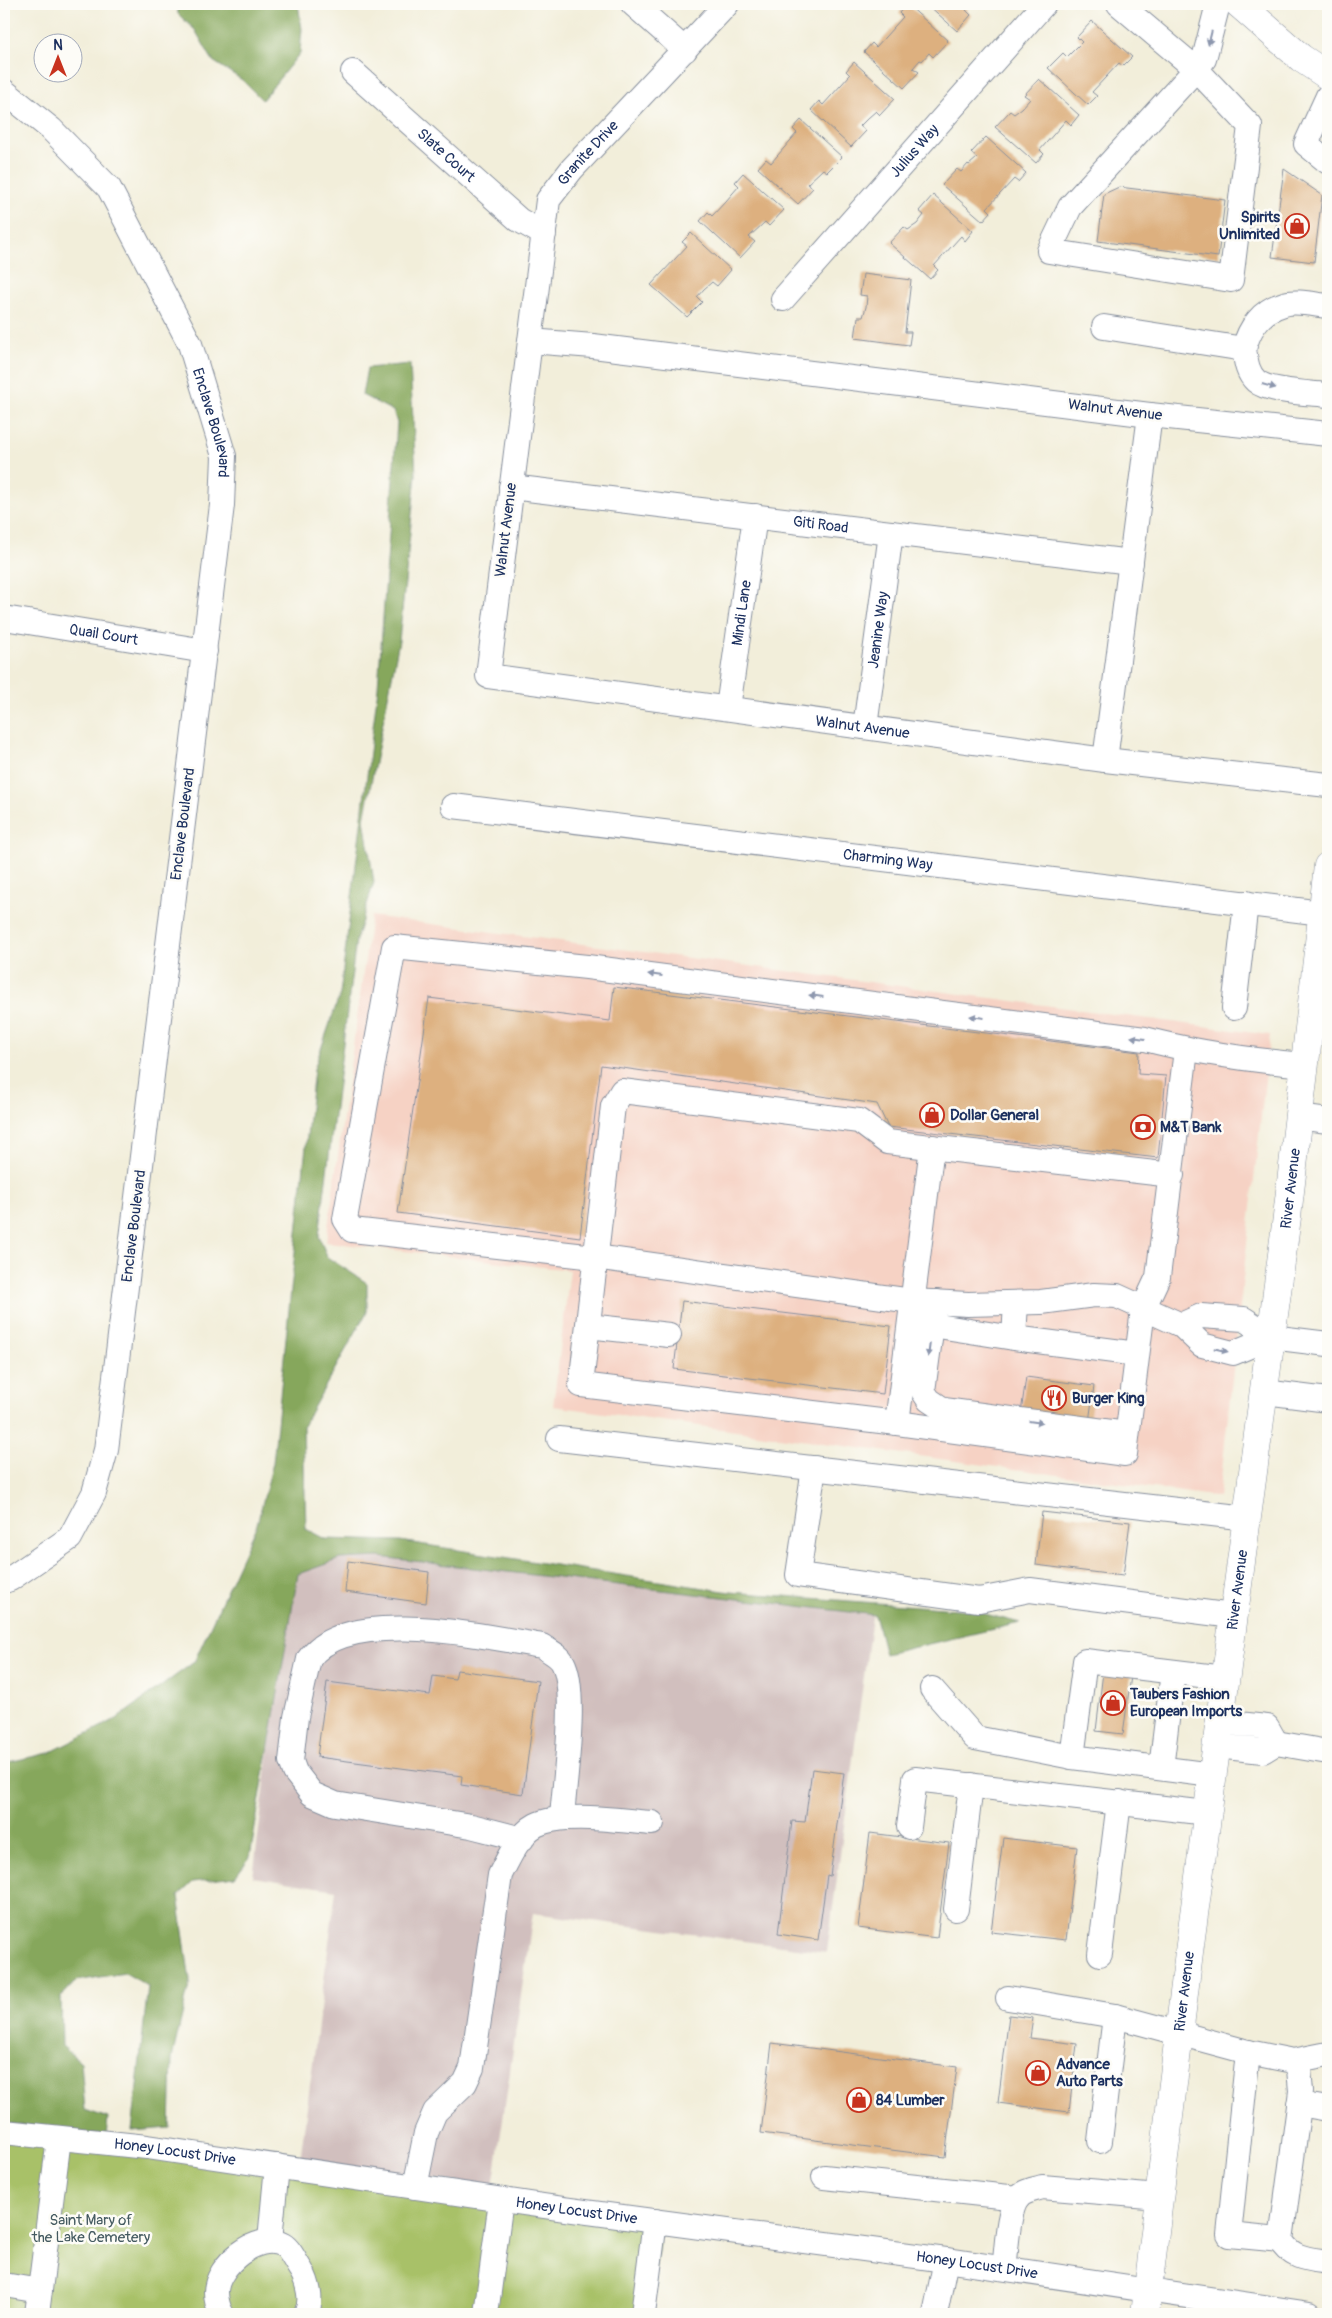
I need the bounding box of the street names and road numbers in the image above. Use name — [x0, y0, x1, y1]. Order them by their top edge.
street label: Granite Drive — [553, 116, 623, 189]
street label: Julius Way — [886, 120, 943, 181]
street label: Slate Court — [413, 124, 480, 187]
street label: Enclave Boulevard — [188, 366, 234, 478]
street label: Walnut Avenue — [1067, 395, 1164, 425]
street label: Walnut Avenue — [491, 481, 521, 578]
street label: Giti Road — [792, 512, 850, 537]
street label: Mindi Lane — [727, 578, 755, 647]
street label: Jeanine Way — [863, 590, 893, 670]
street label: Quail Court — [68, 619, 140, 650]
street label: Walnut Avenue — [814, 711, 911, 743]
street label: Enclave Boulevard — [167, 767, 199, 881]
street label: Charming Way — [842, 845, 934, 875]
street label: River Avenue — [1276, 1147, 1305, 1230]
street label: Enclave Boulevard — [118, 1169, 150, 1283]
street label: River Avenue — [1223, 1548, 1252, 1631]
street label: River Avenue — [1170, 1950, 1199, 2033]
street label: Honey Locust Drive — [113, 2134, 238, 2170]
street label: Honey Locust Drive — [514, 2192, 639, 2228]
street label: Honey Locust Drive — [915, 2247, 1040, 2283]

